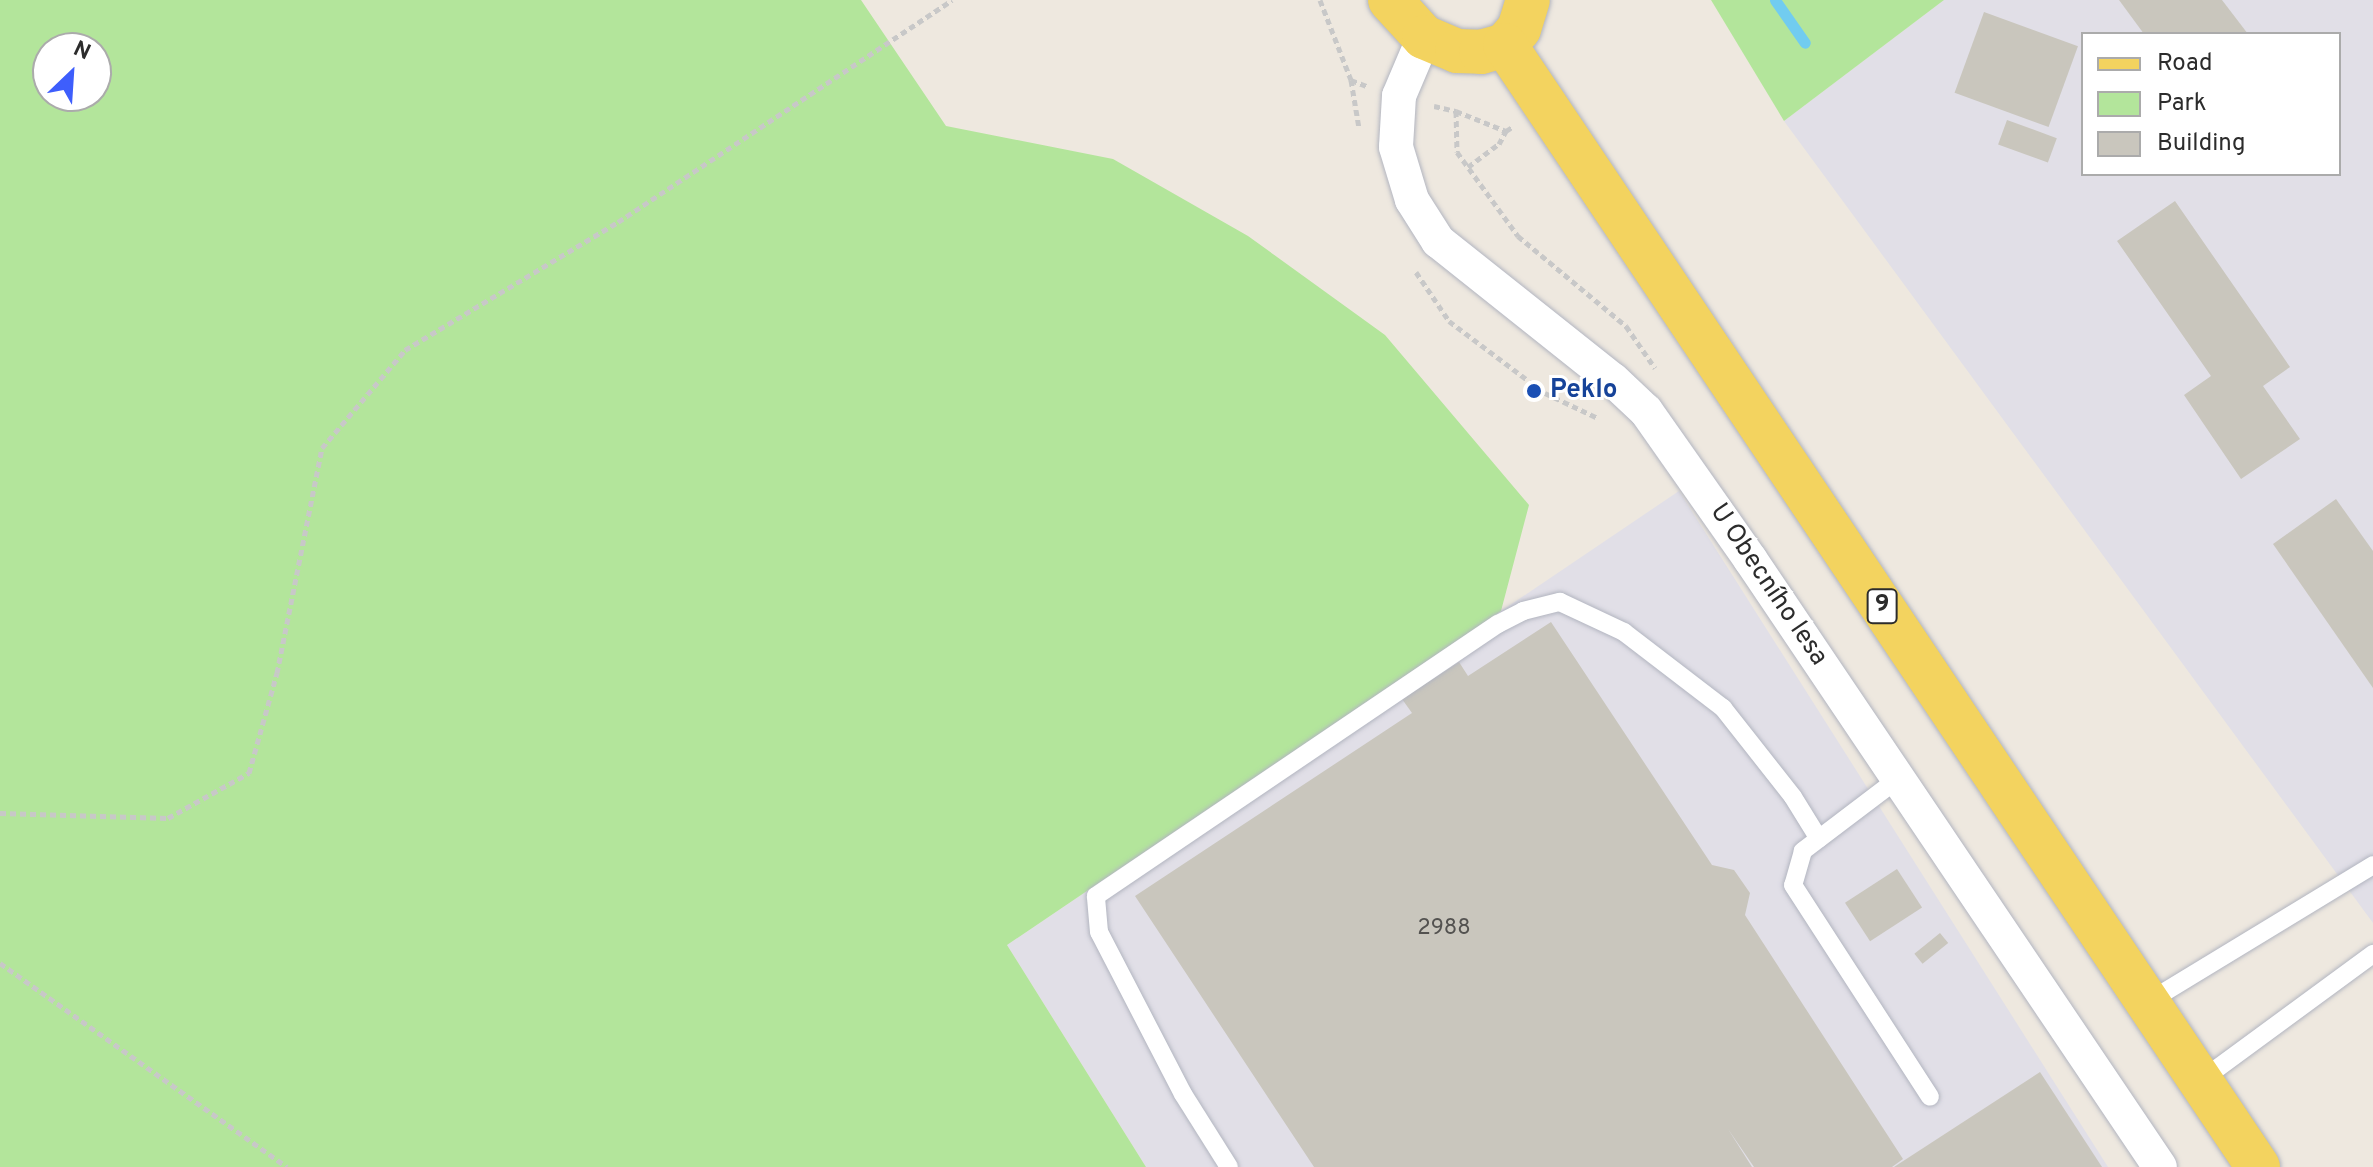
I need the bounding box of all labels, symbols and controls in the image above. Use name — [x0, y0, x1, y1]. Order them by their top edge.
north arrow — [32, 32, 112, 112]
legend — [2081, 32, 2341, 176]
text: N — [69, 36, 94, 67]
text: Road — [2157, 49, 2213, 79]
text: Park — [2157, 89, 2207, 119]
text: Building — [2157, 129, 2246, 159]
place label: Peklo — [1550, 375, 1618, 407]
marker: Peklo — [1525, 382, 1543, 400]
street label: U Obecního lesa — [1702, 498, 1834, 672]
road number: 9 — [1866, 586, 1898, 626]
house number: 2988 — [1417, 916, 1471, 942]

